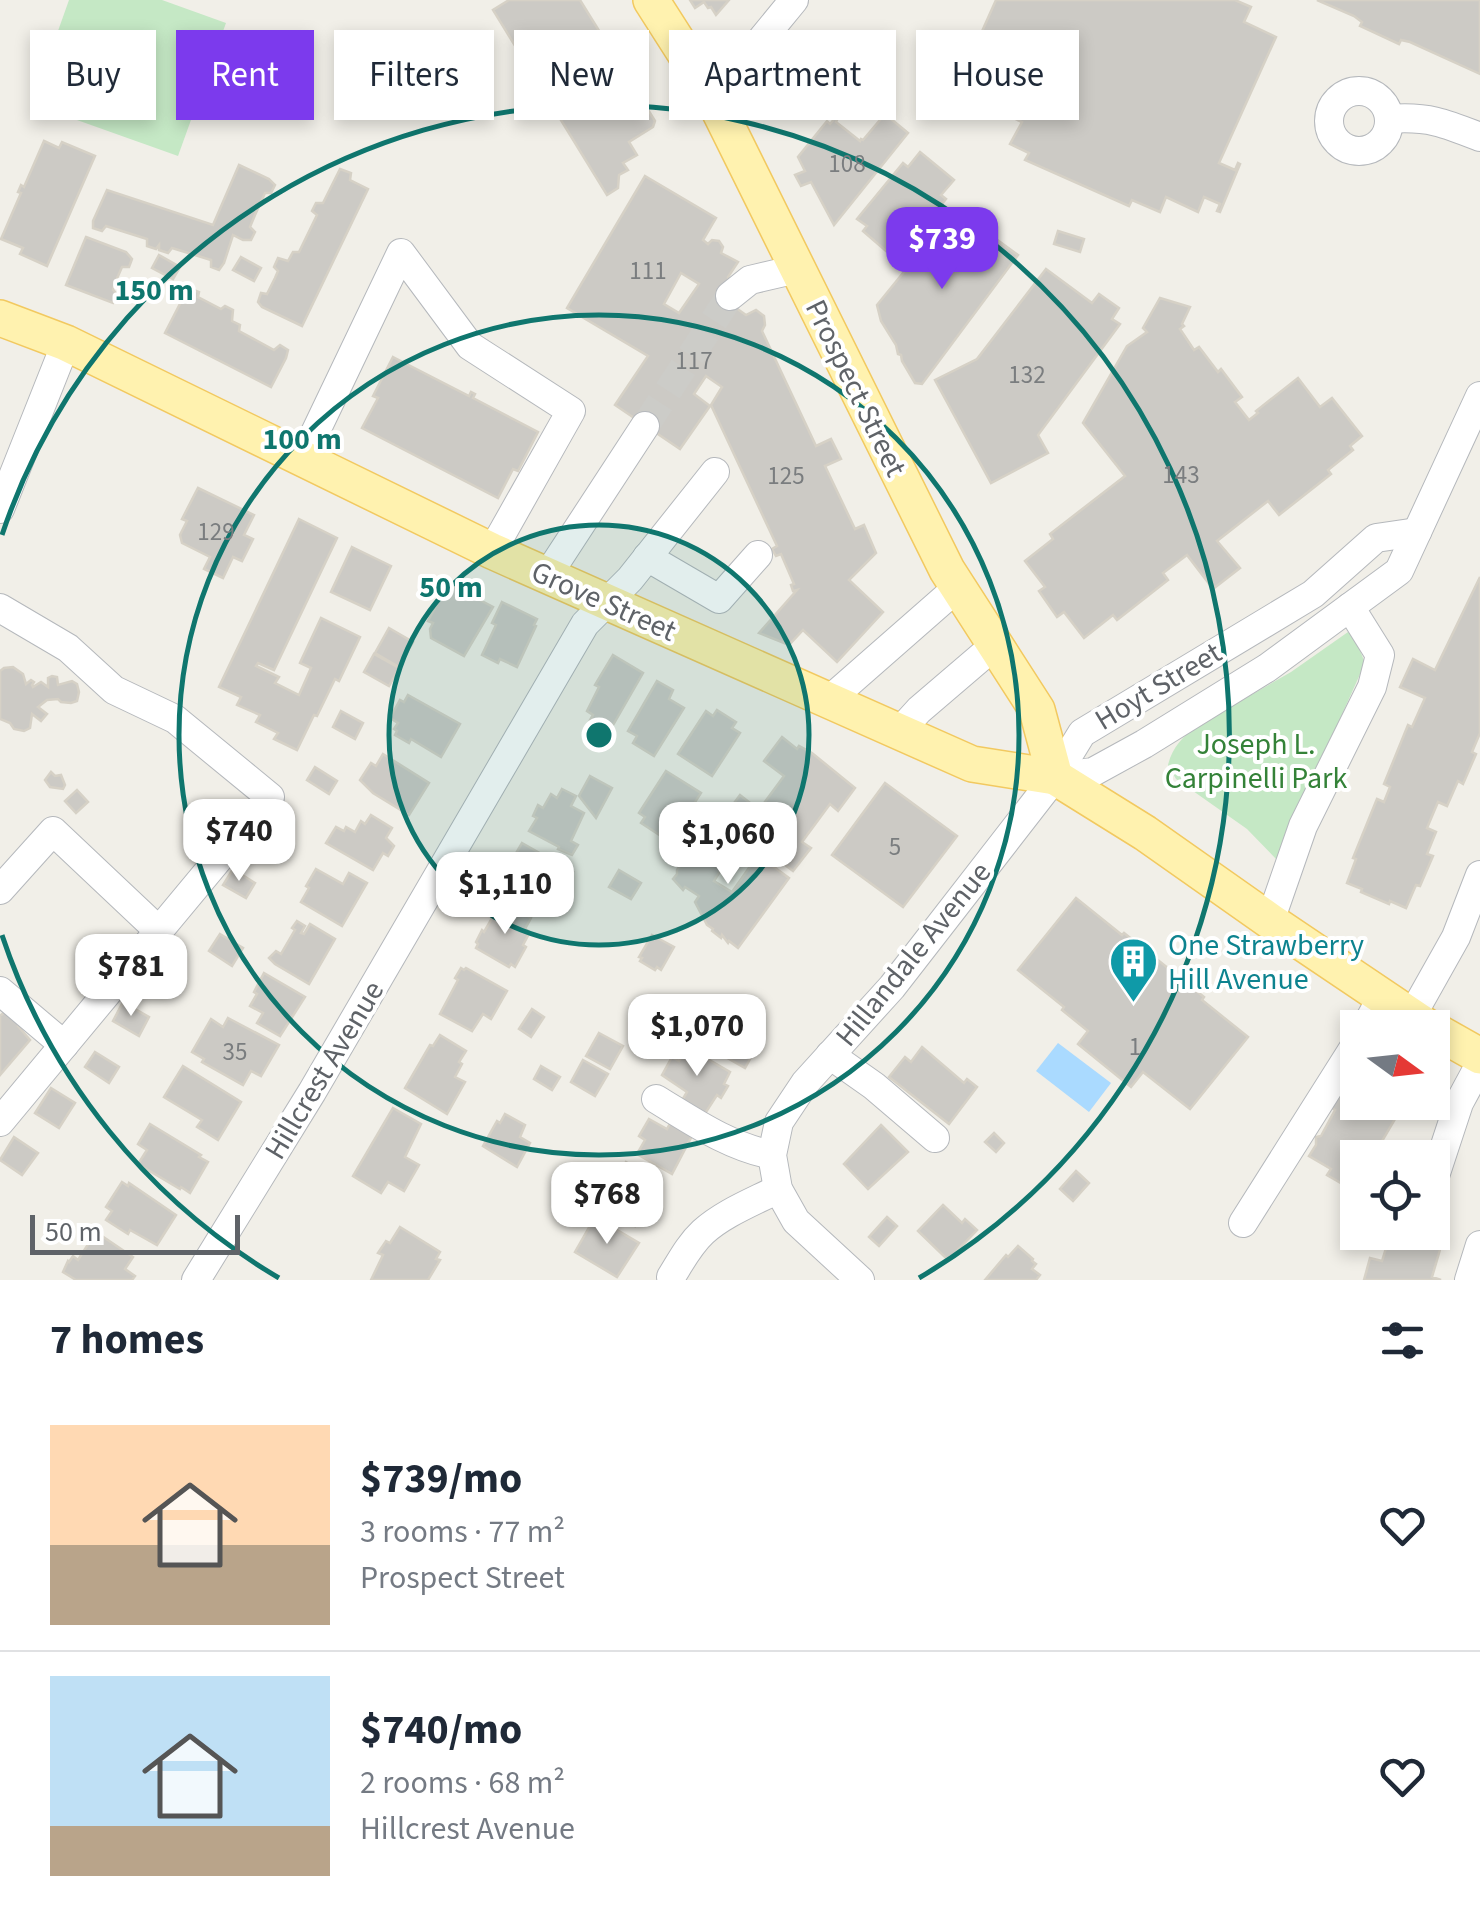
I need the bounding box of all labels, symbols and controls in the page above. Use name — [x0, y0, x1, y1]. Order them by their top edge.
chip: Buy — [30, 30, 156, 120]
chip: Rent — [176, 30, 314, 120]
chip: Filters — [334, 30, 494, 120]
chip: New — [514, 30, 649, 120]
chip: Apartment — [669, 30, 896, 120]
chip: House — [916, 30, 1079, 120]
house number: 108 — [828, 146, 866, 182]
pin: $739 — [883, 207, 1001, 292]
text: $739 — [908, 216, 976, 262]
house number: 111 — [629, 253, 667, 289]
text: 150 m — [114, 269, 194, 312]
street label: Prospect Street — [794, 292, 917, 484]
house number: 117 — [675, 343, 713, 379]
house number: 132 — [1008, 357, 1046, 393]
text: 100 m — [262, 418, 342, 461]
house number: 143 — [1162, 457, 1200, 493]
house number: 125 — [767, 458, 805, 494]
house number: 129 — [197, 514, 235, 550]
street label: Grove Street — [524, 550, 683, 653]
text: 50 m — [419, 566, 483, 609]
street label: Hoyt Street — [1087, 632, 1230, 741]
centre of rings — [581, 717, 617, 753]
park label: Joseph L. Carpinelli Park — [1165, 723, 1348, 800]
pin: $740 — [180, 799, 298, 884]
pin: $1,060 — [647, 802, 809, 887]
text: $740 — [205, 808, 273, 854]
text: $1,060 — [681, 811, 775, 857]
house number: 5 — [889, 829, 901, 865]
pin: $1,110 — [424, 852, 586, 937]
street label: Hillandale Avenue — [825, 853, 1001, 1056]
text: $1,110 — [458, 861, 552, 907]
place label: One Strawberry Hill Avenue — [1168, 924, 1364, 1001]
pin: $781 — [72, 934, 190, 1019]
building icon: One Strawberry Hill Avenue — [1107, 936, 1159, 1004]
text: $781 — [97, 943, 165, 989]
street label: Hillcrest Avenue — [254, 973, 395, 1168]
pin: $1,070 — [616, 994, 778, 1079]
text: $1,070 — [650, 1003, 744, 1049]
north arrow — [1340, 1010, 1450, 1120]
map controls — [1340, 1010, 1450, 1250]
house number: 1 — [1129, 1029, 1141, 1065]
house number: 35 — [223, 1034, 247, 1070]
button: locate — [1340, 1140, 1450, 1250]
pin: $768 — [548, 1162, 666, 1247]
text: $768 — [573, 1171, 641, 1217]
scale bar — [30, 1210, 240, 1254]
text: 50 m — [45, 1212, 102, 1252]
text: 7 homes — [50, 1310, 204, 1370]
icon: filters — [1375, 1313, 1430, 1368]
text: $739/mo — [360, 1449, 522, 1509]
icon: home — [130, 1465, 250, 1585]
icon: heart — [1375, 1498, 1430, 1553]
text: 3 rooms · 77 m² — [360, 1509, 565, 1555]
text: Prospect Street — [360, 1555, 565, 1601]
text: $740/mo — [360, 1700, 522, 1760]
icon: home — [130, 1716, 250, 1836]
icon: heart — [1375, 1749, 1430, 1804]
text: 2 rooms · 68 m² — [360, 1760, 565, 1806]
text: Hillcrest Avenue — [360, 1806, 575, 1852]

